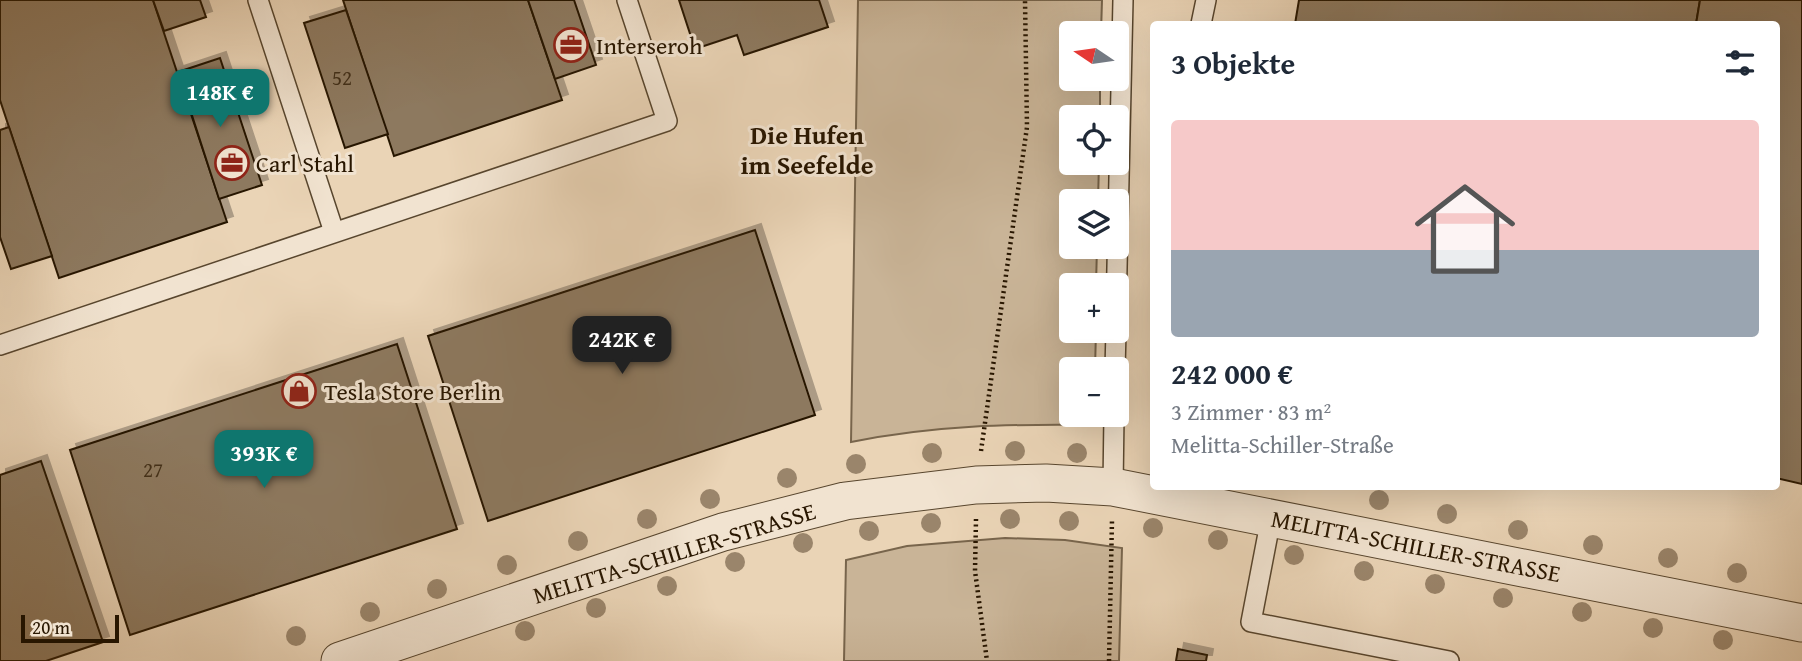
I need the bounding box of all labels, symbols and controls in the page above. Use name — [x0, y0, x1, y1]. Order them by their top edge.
north arrow — [1059, 21, 1129, 91]
map controls — [1059, 21, 1129, 427]
office icon: Interseroh — [552, 26, 590, 64]
place label: Interseroh — [596, 28, 703, 63]
text: 3 Objekte — [1171, 41, 1295, 85]
icon: filters — [1721, 44, 1759, 82]
house number: 52 — [332, 62, 352, 93]
pin: 148K € — [163, 69, 277, 129]
text: 148K € — [186, 75, 254, 108]
button: locate — [1059, 105, 1129, 175]
district label: Die Hufen im Seefelde — [741, 115, 874, 184]
office icon: Carl Stahl — [213, 144, 251, 182]
place label: Carl Stahl — [256, 146, 354, 181]
icon: home — [1402, 166, 1528, 292]
button: layers — [1059, 189, 1129, 259]
button: + — [1059, 273, 1129, 343]
pin: 242K € — [565, 316, 679, 376]
text: 242K € — [588, 322, 656, 355]
text: 242 000 € — [1171, 351, 1293, 395]
button: − — [1059, 357, 1129, 427]
shop icon: Tesla Store Berlin — [280, 372, 318, 410]
place label: Tesla Store Berlin — [324, 374, 501, 409]
text: 3 Zimmer · 83 m² — [1171, 395, 1331, 428]
text: Melitta-Schiller-Straße — [1171, 428, 1394, 461]
pin: 393K € — [207, 430, 321, 490]
text: 393K € — [230, 436, 298, 469]
house number: 27 — [143, 454, 163, 485]
street label: MELITTA-SCHILLER-STRASSE — [528, 493, 820, 613]
street label: MELITTA-SCHILLER-STRASSE — [1268, 501, 1564, 591]
scale bar — [21, 612, 119, 644]
text: 20 m — [32, 613, 70, 641]

